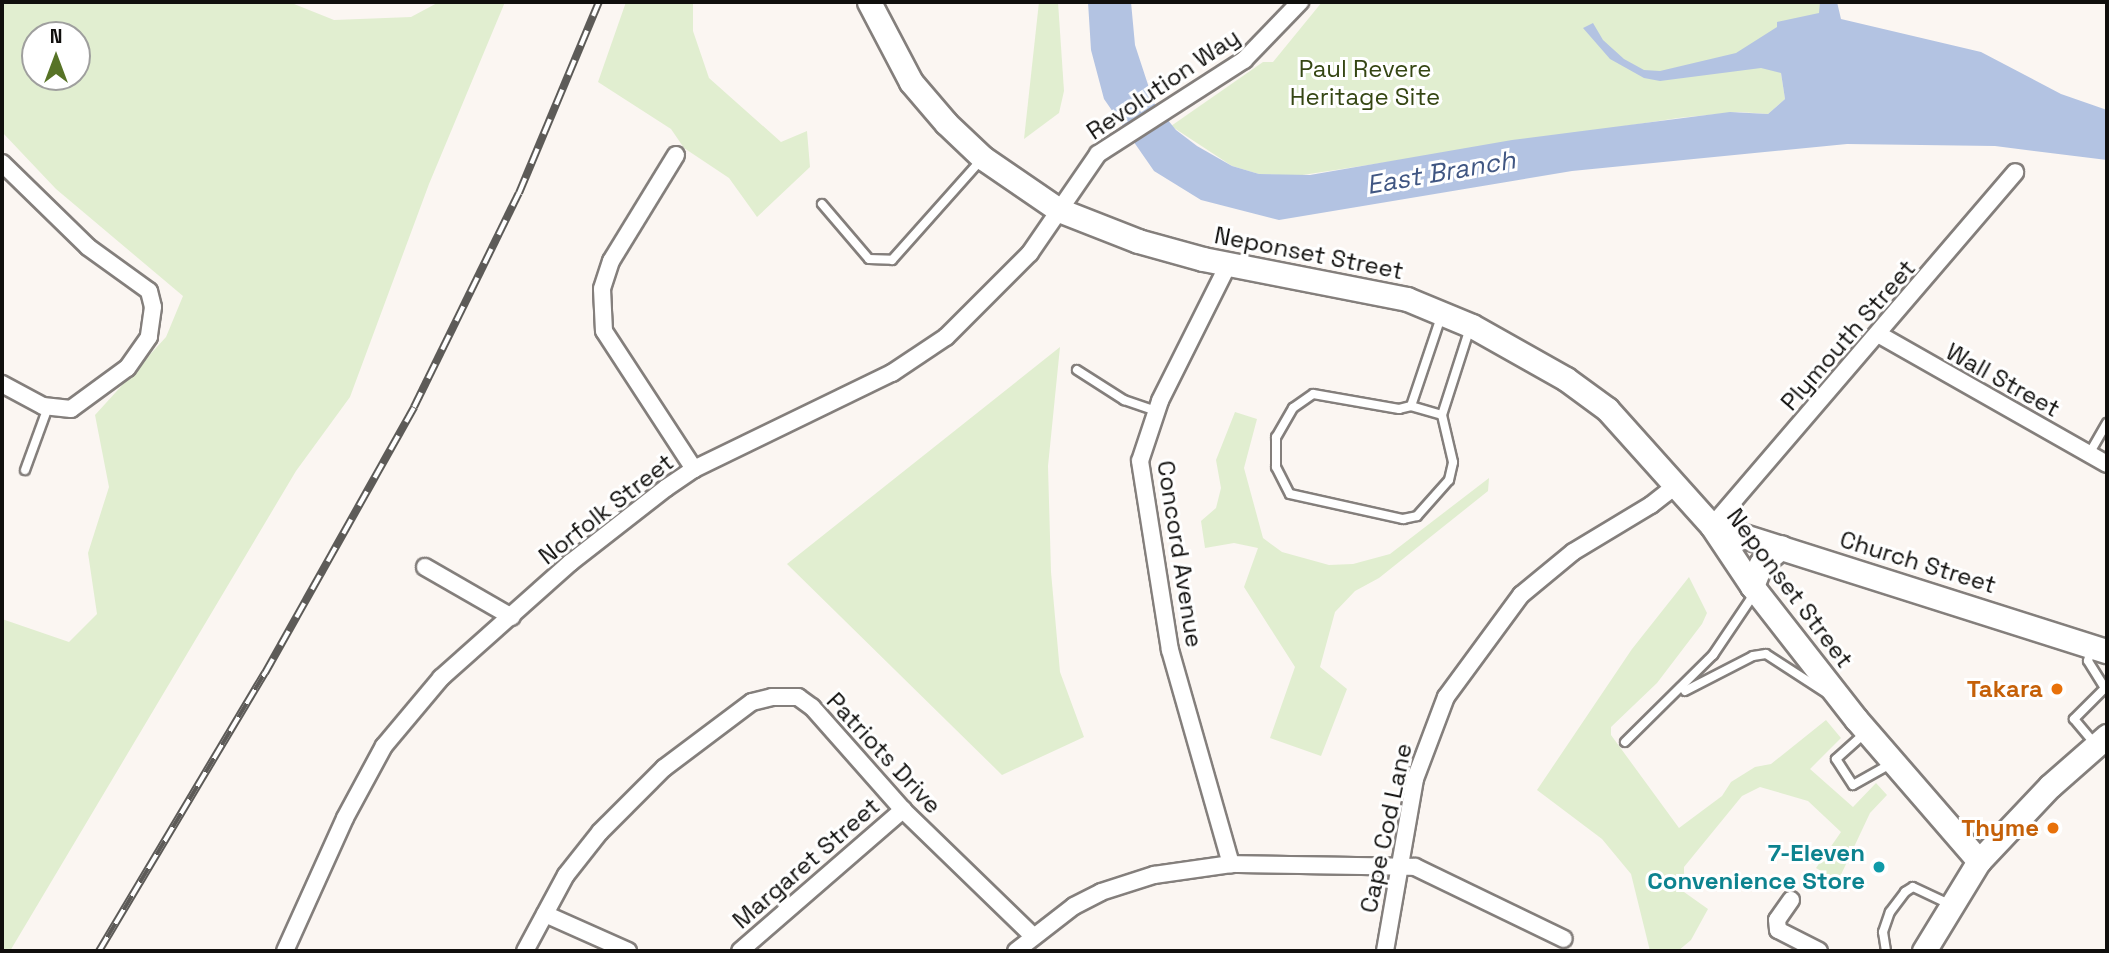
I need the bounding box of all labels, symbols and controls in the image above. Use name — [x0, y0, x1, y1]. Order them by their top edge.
north arrow — [21, 21, 91, 91]
street label: Revolution Way — [1081, 22, 1245, 146]
text: N — [50, 24, 62, 49]
park label: Paul Revere Heritage Site — [1290, 55, 1440, 111]
water label: East Branch — [1364, 145, 1518, 201]
street label: Neponset Street — [1212, 221, 1406, 285]
street label: Plymouth Street — [1775, 254, 1921, 416]
street label: Wall Street — [1941, 337, 2065, 423]
street label: Norfolk Street — [533, 447, 679, 571]
street label: Concord Avenue — [1151, 458, 1209, 650]
street label: Neponset Street — [1721, 503, 1859, 673]
street label: Church Street — [1836, 525, 2000, 599]
place label: Takara — [1967, 675, 2043, 703]
marker: Takara — [2049, 681, 2065, 697]
street label: Patriots Drive — [821, 687, 947, 819]
street label: Cape Cod Lane — [1354, 741, 1418, 915]
street label: Margaret Street — [727, 791, 885, 935]
place label: Thyme — [1961, 814, 2039, 842]
marker: Thyme — [2045, 820, 2061, 836]
place label: 7-Eleven Convenience Store — [1647, 839, 1865, 895]
marker: 7-Eleven Convenience Store — [1871, 859, 1887, 875]

